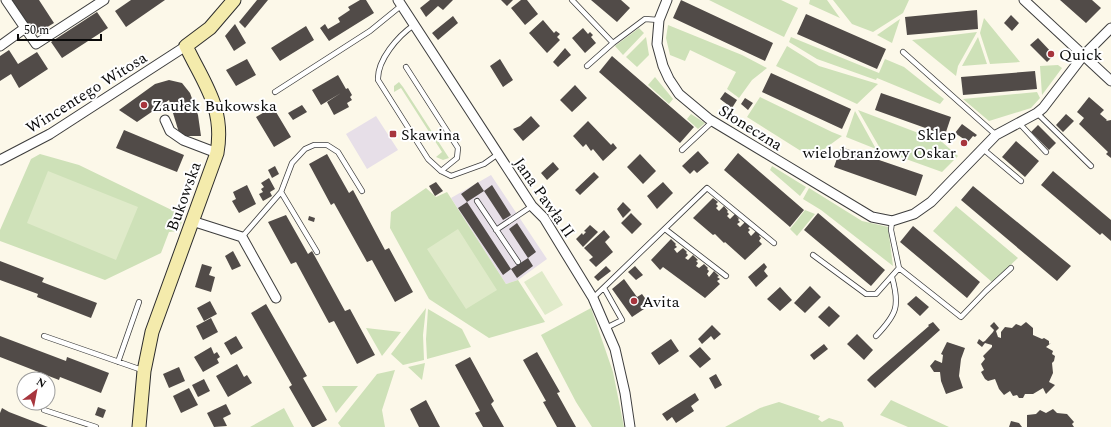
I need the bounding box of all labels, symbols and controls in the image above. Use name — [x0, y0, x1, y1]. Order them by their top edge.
scale bar — [18, 16, 101, 42]
text: 50 m — [24, 21, 49, 40]
place label: Quick — [1059, 43, 1103, 67]
street label: Wincentego Witosa — [21, 46, 152, 140]
marker: Quick — [1046, 49, 1056, 59]
place label: Zaułek Bukowska — [152, 94, 277, 118]
street label: Słoneczna — [714, 99, 787, 157]
marker: Zaułek Bukowska — [139, 100, 149, 110]
place label: Skawina — [401, 123, 460, 147]
place label: Sklep wielobranżowy Oskar — [802, 123, 956, 165]
marker: Skawina — [388, 129, 398, 139]
marker: Sklep wielobranżowy Oskar — [959, 138, 969, 148]
street label: Jana Pawła II — [508, 152, 581, 243]
street label: Bukowska — [160, 158, 208, 234]
place label: Avita — [642, 290, 680, 314]
marker: Avita — [629, 296, 639, 306]
north arrow — [16, 371, 56, 411]
text: N — [33, 373, 49, 393]

